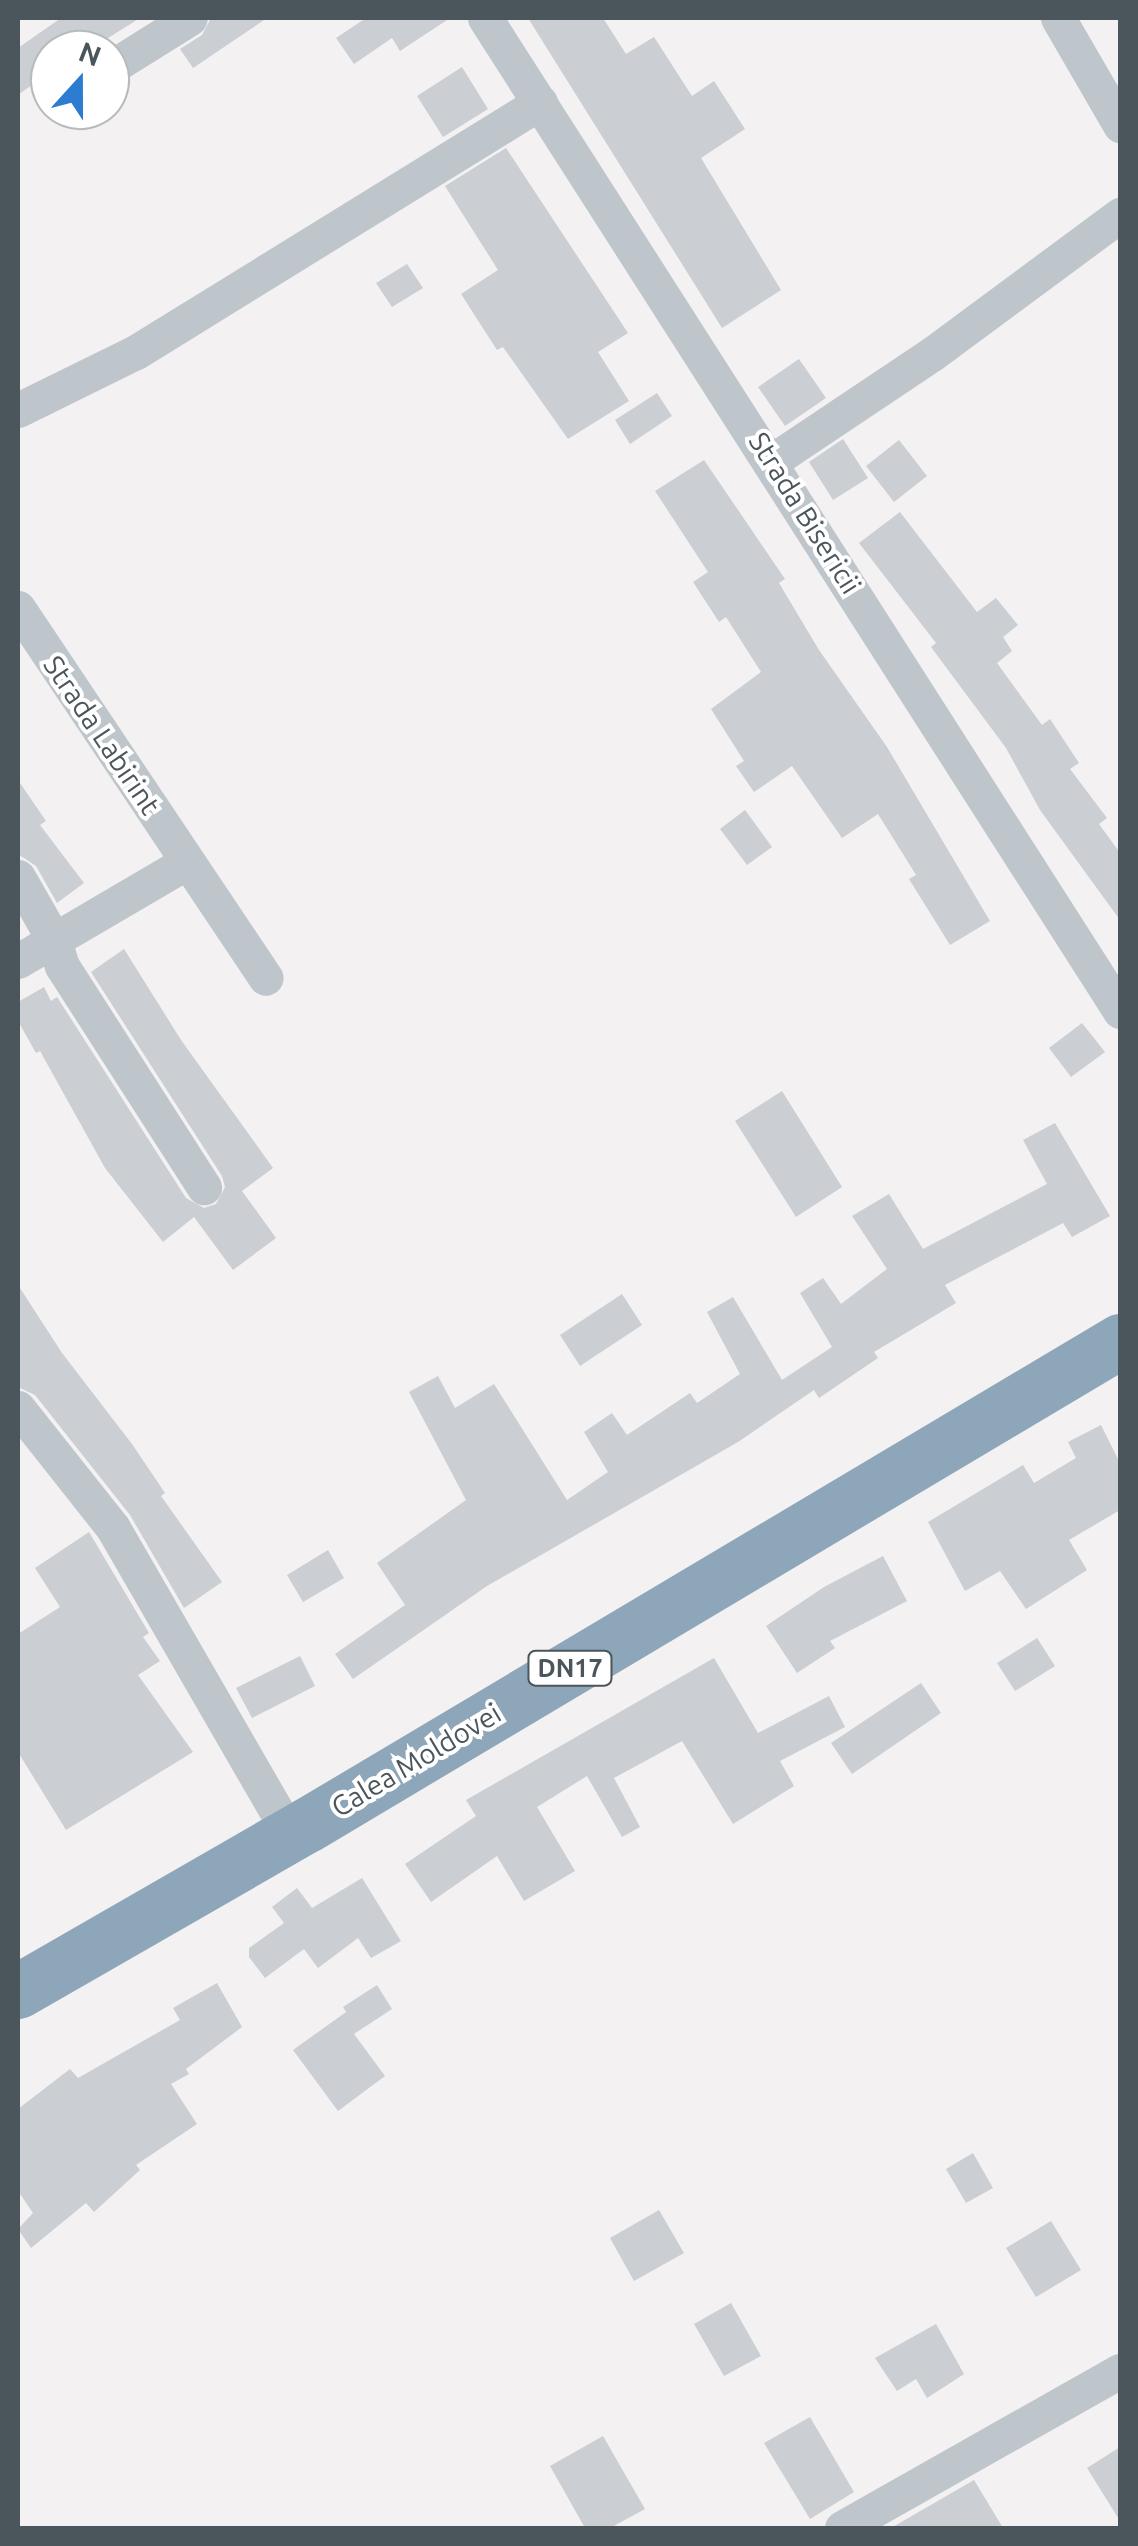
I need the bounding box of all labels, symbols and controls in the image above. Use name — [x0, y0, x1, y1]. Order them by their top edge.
north arrow — [30, 30, 130, 130]
text: N — [75, 35, 106, 72]
street label: Strada Bisericii — [742, 426, 868, 600]
street label: Strada Labirint — [37, 649, 167, 821]
road number: DN17 — [525, 1648, 615, 1688]
street label: Calea Moldovei — [325, 1696, 507, 1824]

